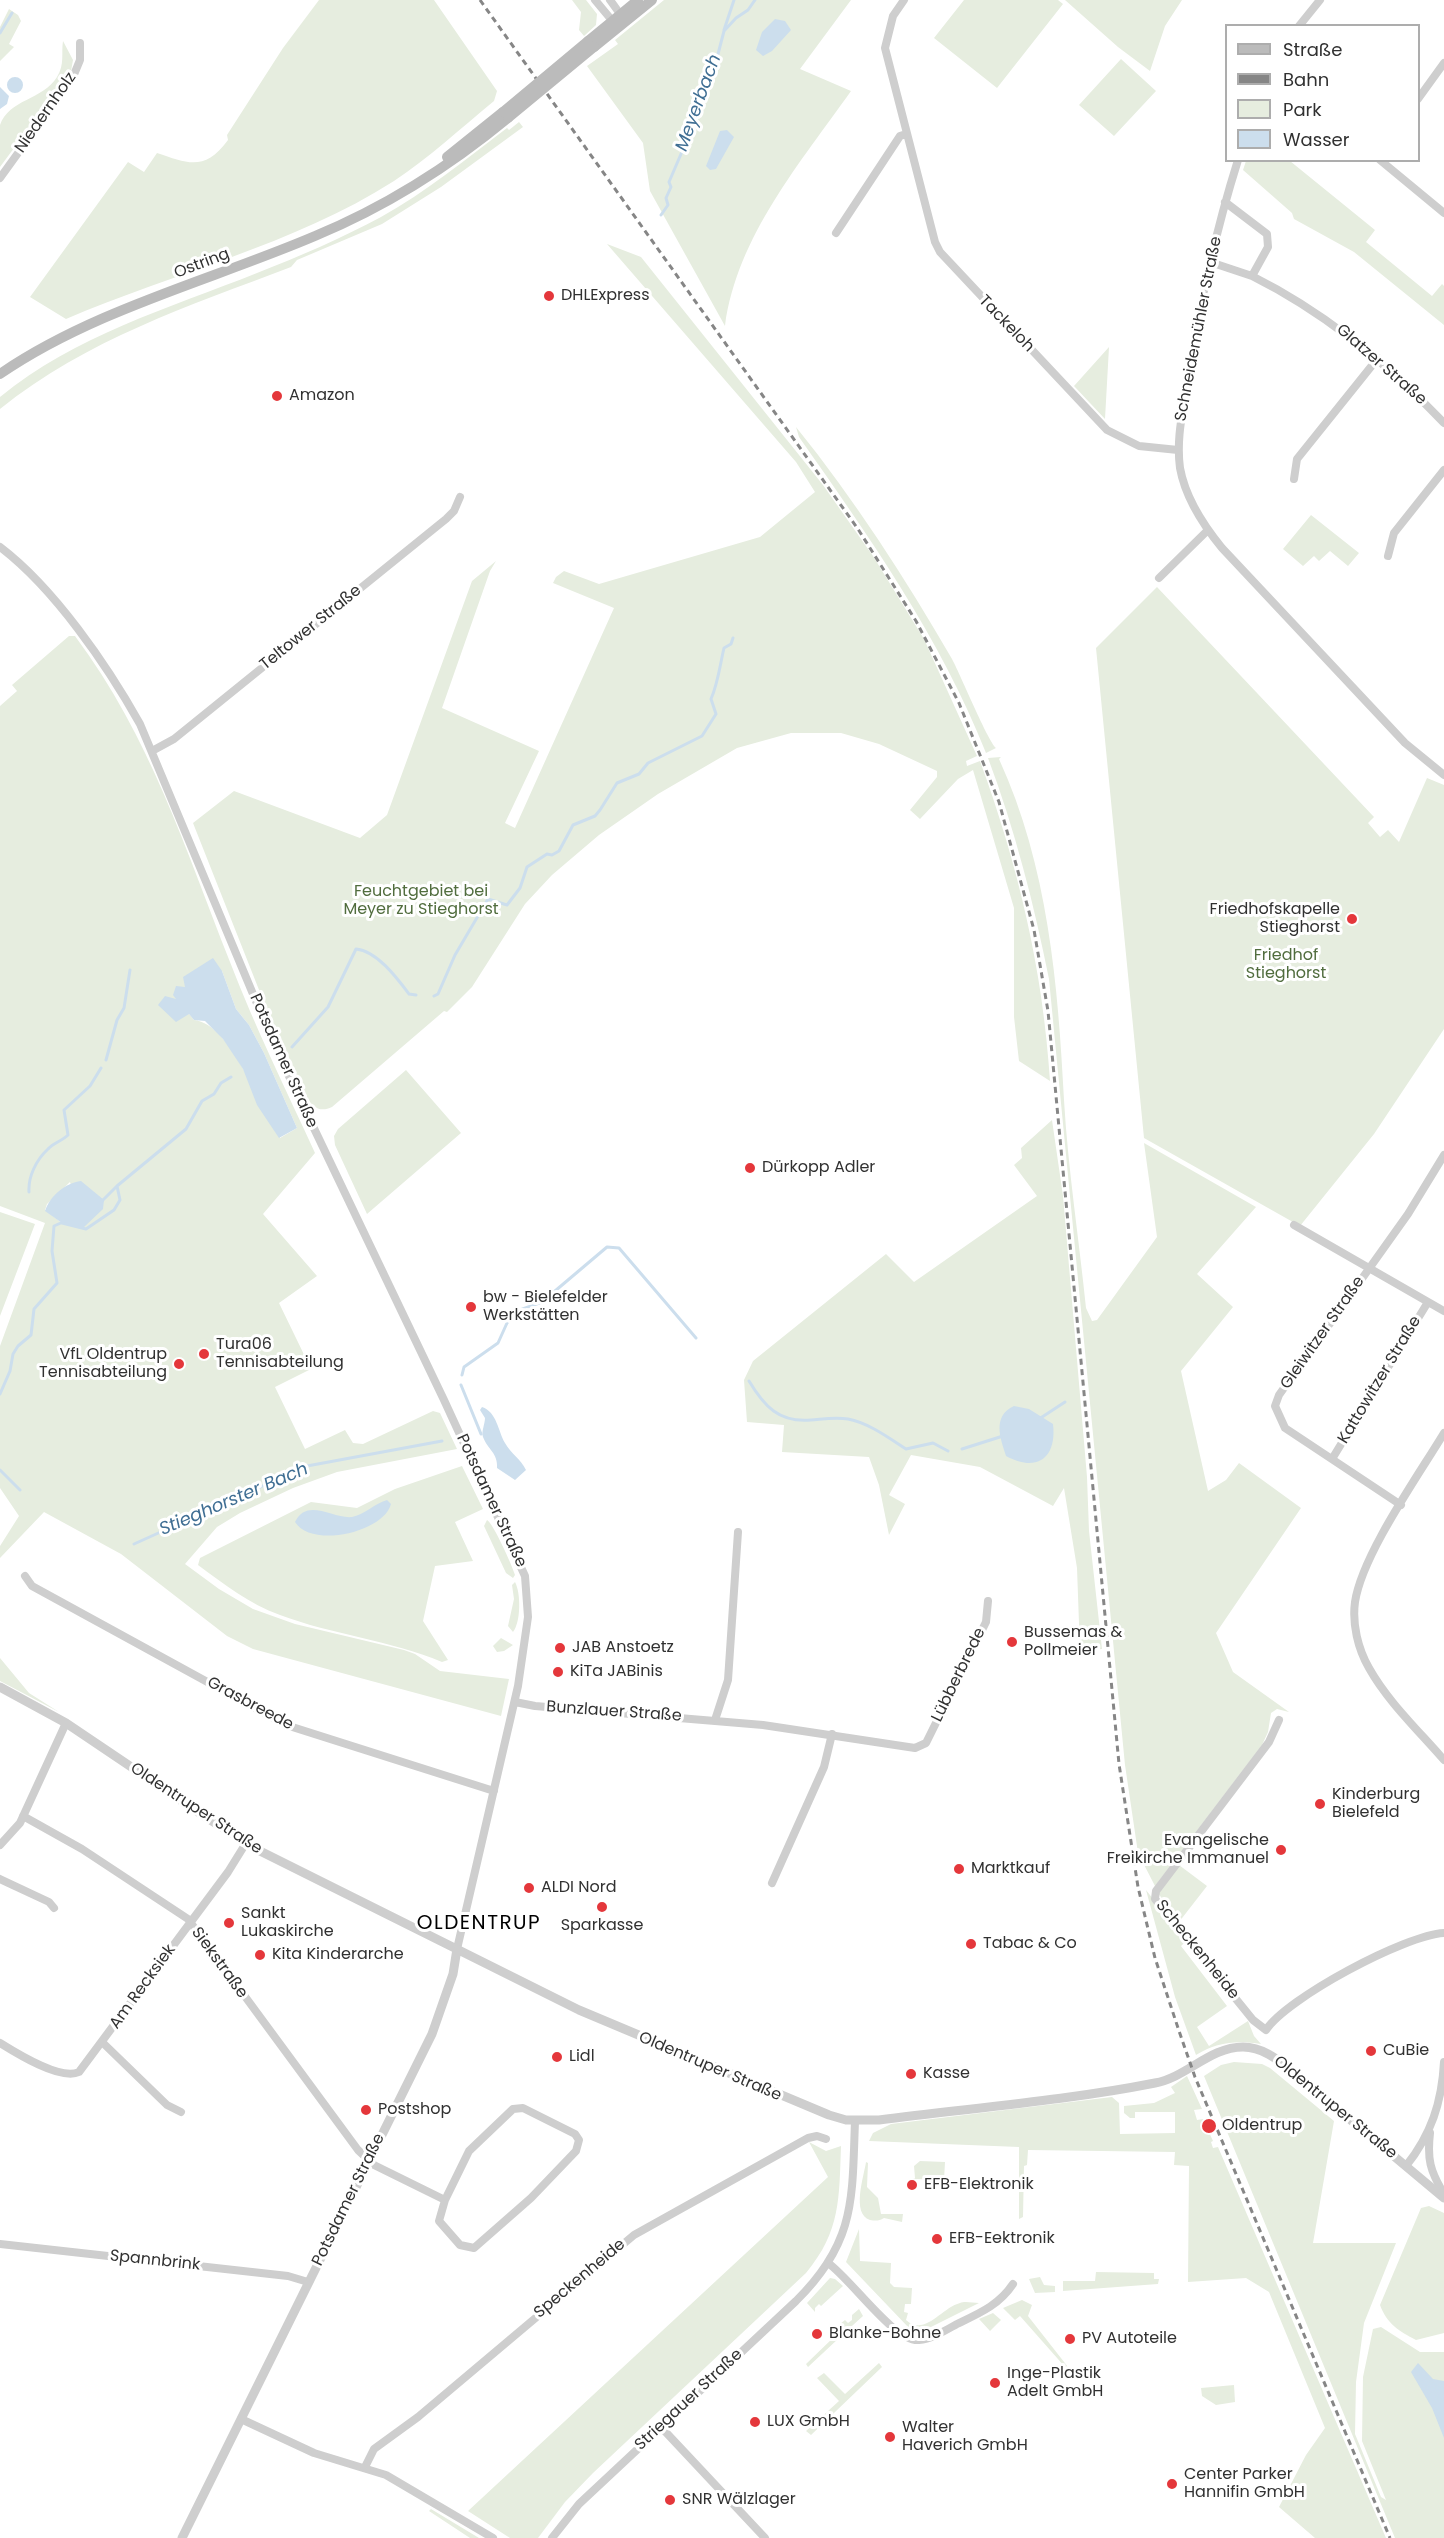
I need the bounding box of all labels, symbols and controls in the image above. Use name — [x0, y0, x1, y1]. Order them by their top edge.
legend — [1225, 24, 1420, 162]
text: Straße — [1283, 37, 1342, 62]
water label: Meyerbach — [672, 52, 726, 154]
text: Bahn — [1283, 67, 1329, 92]
street label: Niedernholz — [11, 69, 81, 157]
text: Park — [1283, 97, 1322, 122]
text: Wasser — [1283, 127, 1349, 152]
street label: Schneidemühler Straße — [1172, 235, 1226, 423]
street label: Ostring — [172, 245, 232, 283]
place label: DHLExpress — [561, 286, 650, 306]
marker: DHLExpress — [542, 289, 556, 303]
street label: Tackeloh — [974, 292, 1038, 356]
street label: Glatzer Straße — [1332, 321, 1430, 409]
place label: Amazon — [289, 386, 355, 406]
marker: Amazon — [270, 389, 284, 403]
street label: Teltower Straße — [257, 581, 365, 675]
park label: Feuchtgebiet bei Meyer zu Stieghorst — [343, 882, 499, 920]
place label: Friedhofskapelle Stieghorst — [1210, 900, 1340, 938]
marker: Friedhofskapelle Stieghorst — [1345, 912, 1359, 926]
park label: Friedhof Stieghorst — [1246, 946, 1326, 984]
street label: Potsdamer Straße — [245, 991, 321, 1131]
place label: Dürkopp Adler — [762, 1158, 875, 1178]
marker: Dürkopp Adler — [743, 1161, 757, 1175]
street label: Gleiwitzer Straße — [1277, 1273, 1369, 1393]
place label: bw - Bielefelder Werkstätten — [483, 1288, 608, 1326]
marker: bw - Bielefelder Werkstätten — [464, 1300, 478, 1314]
street label: Kattowitzer Straße — [1334, 1313, 1426, 1447]
place label: Tura06 Tennisabteilung — [216, 1335, 344, 1373]
place label: VfL Oldentrup Tennisabteilung — [39, 1345, 167, 1383]
marker: Tura06 Tennisabteilung — [197, 1347, 211, 1361]
marker: VfL Oldentrup Tennisabteilung — [172, 1357, 186, 1371]
street label: Potsdamer Straße — [452, 1431, 530, 1571]
water label: Stieghorster Bach — [156, 1459, 312, 1541]
place label: Bussemas & Pollmeier — [1024, 1623, 1122, 1661]
street label: Lübberbrede — [928, 1625, 990, 1725]
marker: Bussemas & Pollmeier — [1005, 1635, 1019, 1649]
place label: JAB Anstoetz — [572, 1638, 674, 1658]
marker: JAB Anstoetz — [553, 1641, 567, 1655]
place label: KiTa JABinis — [570, 1662, 663, 1682]
marker: KiTa JABinis — [551, 1665, 565, 1679]
street label: Grasbreede — [204, 1673, 296, 1735]
street label: Bunzlauer Straße — [546, 1698, 682, 1726]
street label: Oldentruper Straße — [126, 1759, 266, 1859]
place label: Kinderburg Bielefeld — [1332, 1785, 1420, 1823]
marker: Kinderburg Bielefeld — [1313, 1797, 1327, 1811]
place label: Evangelische Freikirche Immanuel — [1107, 1831, 1269, 1869]
marker: Evangelische Freikirche Immanuel — [1274, 1843, 1288, 1857]
place label: Marktkauf — [971, 1859, 1050, 1879]
marker: Marktkauf — [952, 1862, 966, 1876]
place label: ALDI Nord — [541, 1878, 616, 1898]
marker: ALDI Nord — [522, 1881, 536, 1895]
street label: Scheckenheide — [1151, 1896, 1243, 2004]
marker: Sparkasse — [595, 1900, 609, 1914]
place label: Sankt Lukaskirche — [241, 1904, 334, 1942]
district label: OLDENTRUP — [417, 1912, 541, 1936]
marker: Sankt Lukaskirche — [222, 1916, 236, 1930]
place label: Sparkasse — [561, 1916, 643, 1936]
street label: Siekstraße — [187, 1924, 251, 2002]
place label: Tabac & Co — [983, 1934, 1077, 1954]
marker: Tabac & Co — [964, 1937, 978, 1951]
street label: Am Recksiek — [106, 1941, 180, 2033]
place label: Kita Kinderarche — [272, 1945, 404, 1965]
marker: Kita Kinderarche — [253, 1948, 267, 1962]
street label: Oldentruper Straße — [636, 2028, 784, 2106]
place label: CuBie — [1383, 2041, 1429, 2061]
marker: CuBie — [1364, 2044, 1378, 2058]
place label: Lidl — [569, 2047, 595, 2067]
marker: Lidl — [550, 2050, 564, 2064]
street label: Oldentruper Straße — [1269, 2052, 1401, 2164]
place label: Kasse — [923, 2064, 970, 2084]
marker: Kasse — [904, 2067, 918, 2081]
place label: Postshop — [378, 2100, 451, 2120]
marker: Postshop — [359, 2103, 373, 2117]
place label: Oldentrup — [1222, 2116, 1302, 2136]
marker: Oldentrup — [1200, 2117, 1218, 2135]
street label: Potsdamer Straße — [309, 2131, 389, 2269]
place label: EFB-Elektronik — [924, 2175, 1034, 2195]
marker: EFB-Elektronik — [905, 2178, 919, 2192]
place label: EFB-Eektronik — [949, 2229, 1055, 2249]
marker: EFB-Eektronik — [930, 2232, 944, 2246]
street label: Speckenheide — [531, 2235, 629, 2323]
street label: Spannbrink — [109, 2247, 201, 2275]
place label: Blanke-Bohne — [829, 2324, 941, 2344]
marker: Blanke-Bohne — [810, 2327, 824, 2341]
place label: PV Autoteile — [1082, 2329, 1177, 2349]
marker: PV Autoteile — [1063, 2332, 1077, 2346]
street label: Striegauer Straße — [631, 2345, 747, 2455]
place label: Inge-Plastik Adelt GmbH — [1007, 2364, 1103, 2402]
marker: Inge-Plastik Adelt GmbH — [988, 2376, 1002, 2390]
place label: LUX GmbH — [767, 2412, 850, 2432]
marker: LUX GmbH — [748, 2415, 762, 2429]
place label: Walter Haverich GmbH — [902, 2418, 1028, 2456]
marker: Walter Haverich GmbH — [883, 2430, 897, 2444]
place label: Center Parker Hannifin GmbH — [1184, 2465, 1305, 2503]
marker: Center Parker Hannifin GmbH — [1165, 2477, 1179, 2491]
place label: SNR Wälzlager — [682, 2490, 796, 2510]
marker: SNR Wälzlager — [663, 2493, 677, 2507]

